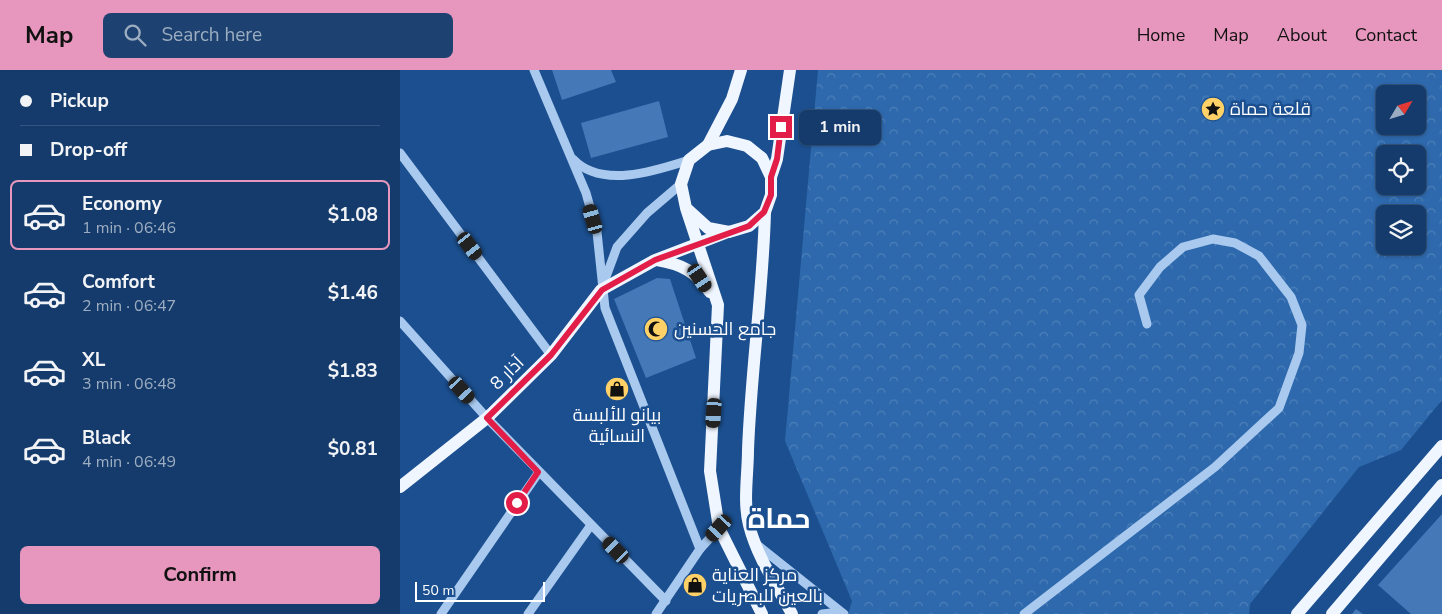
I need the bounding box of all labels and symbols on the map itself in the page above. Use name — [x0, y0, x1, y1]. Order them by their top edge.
north arrow — [1376, 85, 1426, 135]
place icon: قلعة حماة — [1200, 96, 1226, 122]
place label: قلعة حماة — [1230, 97, 1311, 121]
callout: 1 min — [798, 110, 881, 144]
route end — [770, 116, 792, 138]
car — [581, 203, 604, 235]
car — [454, 230, 485, 262]
car — [685, 261, 714, 295]
mosque icon: جامع الحسنين — [643, 316, 669, 342]
place label: جامع الحسنين — [674, 317, 776, 341]
street label: 8 آذار — [485, 351, 529, 395]
car — [446, 374, 477, 406]
shop icon: بيانو للألبسة النسائية — [604, 376, 630, 402]
car — [705, 398, 722, 428]
place label: بيانو للألبسة النسائية — [573, 403, 661, 448]
route start — [506, 492, 528, 514]
district label: حماة — [748, 500, 810, 538]
car — [703, 512, 734, 544]
car — [600, 534, 631, 566]
place label: مركز العناية بالعين للبصريات — [712, 563, 823, 608]
shop icon: مركز العناية بالعين للبصريات — [682, 572, 708, 598]
scale bar — [415, 579, 545, 602]

